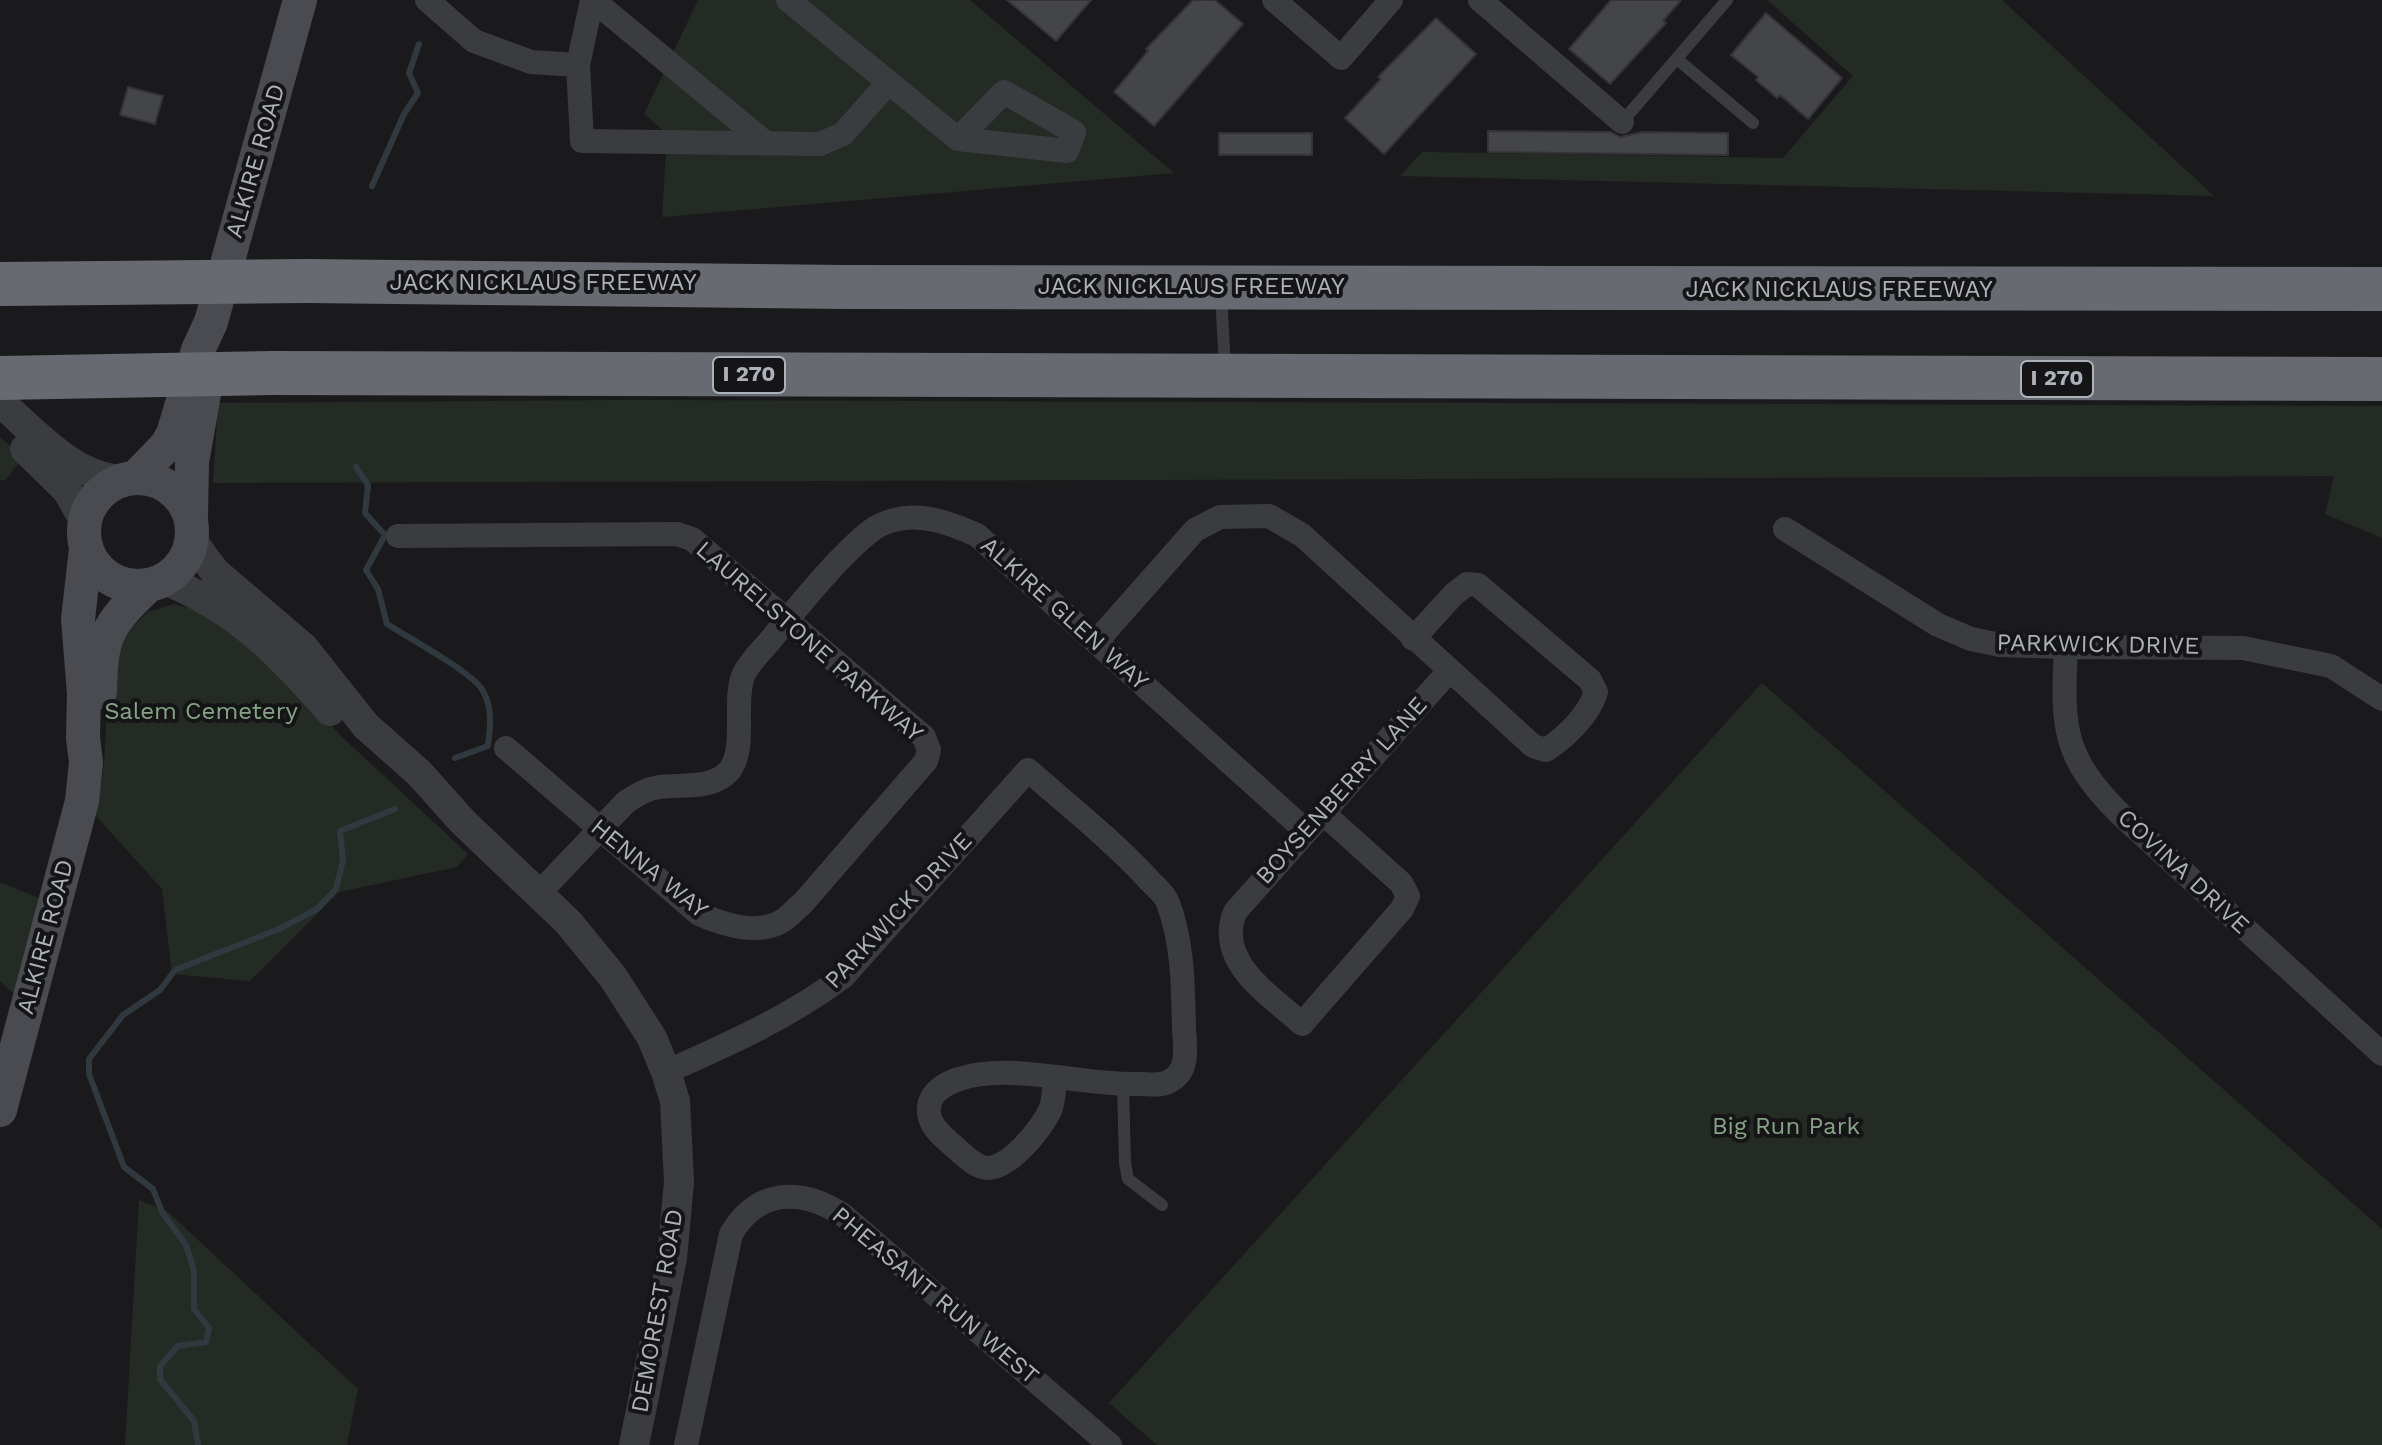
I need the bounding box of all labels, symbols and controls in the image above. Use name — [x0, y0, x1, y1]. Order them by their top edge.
street label: ALKIRE ROAD — [220, 81, 292, 241]
street label: JACK NICKLAUS FREEWAY — [389, 269, 697, 297]
street label: JACK NICKLAUS FREEWAY — [1037, 273, 1345, 301]
street label: JACK NICKLAUS FREEWAY — [1685, 276, 1993, 304]
road number: I 270 — [713, 357, 785, 393]
road number: I 270 — [2021, 361, 2093, 397]
street label: ALKIRE GLEN WAY — [974, 531, 1154, 697]
street label: LAURELSTONE PARKWAY — [690, 536, 928, 748]
street label: PARKWICK DRIVE — [1996, 629, 2200, 661]
street label: BOYSENBERRY LANE — [1250, 691, 1434, 891]
park label: Salem Cemetery — [104, 698, 298, 726]
street label: COVINA DRIVE — [2111, 804, 2255, 940]
street label: HENNA WAY — [585, 813, 713, 925]
street label: PARKWICK DRIVE — [819, 827, 979, 995]
street label: ALKIRE ROAD — [12, 857, 80, 1017]
park label: Big Run Park — [1712, 1113, 1860, 1141]
street label: PHEASANT RUN WEST — [826, 1201, 1044, 1391]
street label: DEMOREST ROAD — [626, 1207, 690, 1415]

